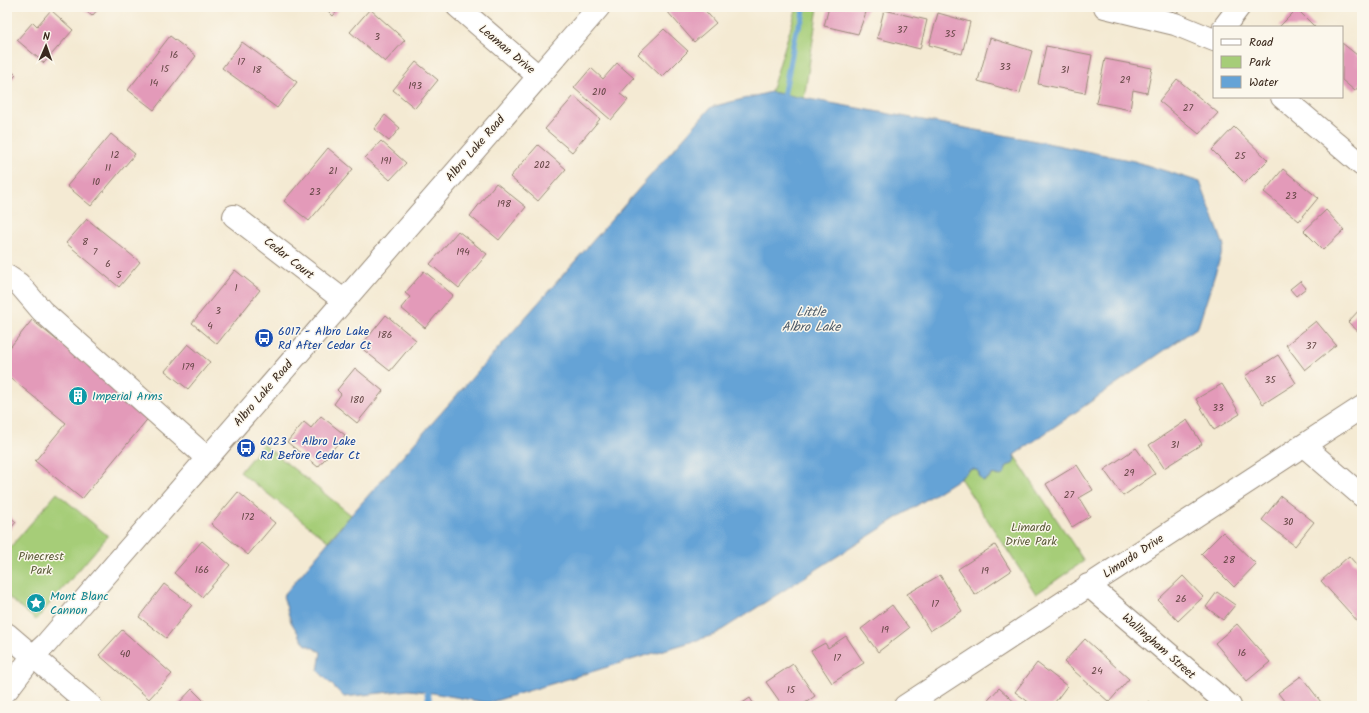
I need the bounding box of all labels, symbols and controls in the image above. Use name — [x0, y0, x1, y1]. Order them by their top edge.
street label: Leaman Drive — [474, 20, 540, 79]
house number: 37 — [897, 22, 908, 38]
north arrow — [26, 26, 66, 66]
house number: 35 — [944, 26, 956, 42]
legend — [1213, 26, 1343, 98]
text: N — [43, 28, 50, 46]
house number: 3 — [374, 29, 380, 45]
text: Road — [1249, 33, 1274, 52]
house number: 16 — [170, 47, 178, 63]
text: Park — [1249, 53, 1271, 72]
house number: 17 — [237, 54, 245, 70]
house number: 33 — [999, 59, 1011, 75]
house number: 15 — [161, 61, 170, 77]
house number: 18 — [252, 62, 263, 78]
house number: 31 — [1061, 62, 1069, 78]
house number: 29 — [1120, 72, 1130, 88]
text: Water — [1249, 73, 1279, 92]
house number: 14 — [150, 75, 159, 91]
house number: 193 — [408, 78, 422, 94]
house number: 210 — [592, 84, 606, 100]
house number: 27 — [1183, 100, 1194, 116]
street label: Albro Lake Road — [441, 110, 510, 186]
house number: 12 — [111, 147, 120, 163]
house number: 25 — [1234, 148, 1246, 164]
house number: 191 — [380, 153, 392, 169]
house number: 202 — [534, 157, 550, 173]
house number: 11 — [105, 160, 111, 176]
house number: 21 — [329, 163, 337, 179]
house number: 10 — [92, 174, 100, 190]
house number: 23 — [309, 184, 321, 200]
house number: 23 — [1285, 188, 1297, 204]
house number: 198 — [497, 196, 512, 212]
street label: Cedar Court — [259, 232, 318, 285]
house number: 8 — [82, 234, 89, 250]
house number: 7 — [93, 244, 98, 260]
house number: 194 — [456, 244, 470, 260]
house number: 6 — [105, 256, 111, 272]
house number: 5 — [116, 267, 122, 283]
house number: 1 — [234, 280, 238, 296]
water label: Little Albro Lake — [782, 302, 841, 338]
house number: 3 — [215, 303, 221, 319]
house number: 4 — [207, 318, 213, 334]
place label: 6017 - Albro Lake Rd After Cedar Ct — [278, 322, 372, 355]
bus stop icon: 6017 - Albro Lake Rd After Cedar Ct — [253, 327, 275, 349]
house number: 186 — [378, 327, 392, 343]
house number: 37 — [1306, 338, 1317, 354]
street label: Albro Lake Road — [229, 355, 298, 431]
house number: 179 — [182, 359, 194, 375]
house number: 35 — [1264, 372, 1276, 388]
building icon: Imperial Arms — [67, 385, 89, 407]
place label: Imperial Arms — [92, 387, 163, 406]
house number: 180 — [350, 392, 364, 408]
house number: 33 — [1212, 400, 1224, 416]
place label: 6023 - Albro Lake Rd Before Cedar Ct — [260, 432, 360, 465]
bus stop icon: 6023 - Albro Lake Rd Before Cedar Ct — [235, 437, 257, 459]
house number: 31 — [1171, 437, 1179, 453]
house number: 29 — [1124, 465, 1134, 481]
house number: 27 — [1064, 487, 1075, 503]
house number: 172 — [241, 509, 255, 525]
house number: 30 — [1283, 514, 1293, 530]
park label: Limardo Drive Park — [1005, 518, 1057, 551]
street label: Limardo Drive — [1099, 529, 1168, 583]
park label: Pinecrest Park — [18, 547, 64, 580]
house number: 28 — [1223, 552, 1236, 568]
house number: 166 — [195, 562, 209, 578]
house number: 19 — [981, 563, 989, 579]
place label: Mont Blanc Cannon — [50, 587, 109, 620]
house number: 26 — [1175, 591, 1187, 607]
place icon: Mont Blanc Cannon — [25, 592, 47, 614]
house number: 17 — [931, 596, 939, 612]
street label: Wallingham Street — [1117, 609, 1200, 684]
house number: 19 — [881, 622, 889, 638]
house number: 16 — [1238, 645, 1246, 661]
house number: 40 — [120, 646, 130, 662]
house number: 17 — [833, 650, 841, 666]
house number: 24 — [1091, 663, 1103, 679]
house number: 15 — [787, 682, 796, 698]

